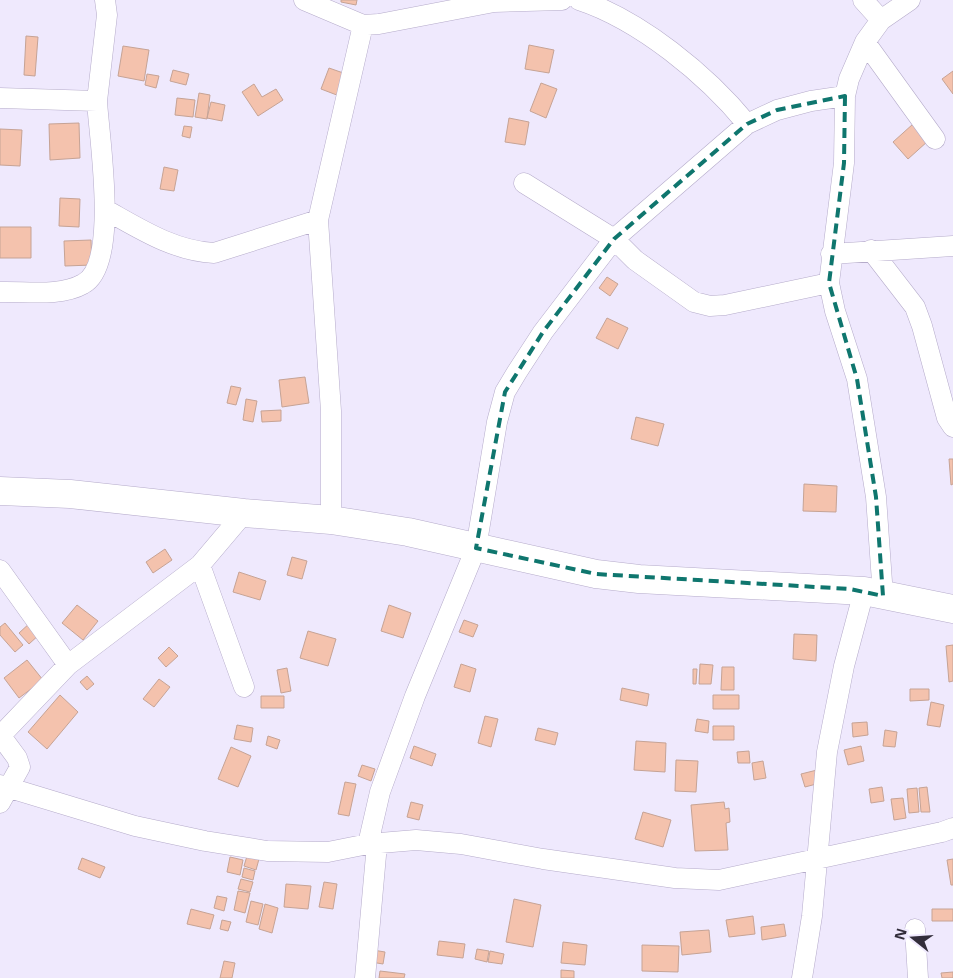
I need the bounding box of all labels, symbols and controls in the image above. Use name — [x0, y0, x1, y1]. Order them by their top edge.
north arrow — [888, 913, 938, 963]
text: N — [889, 926, 911, 942]

